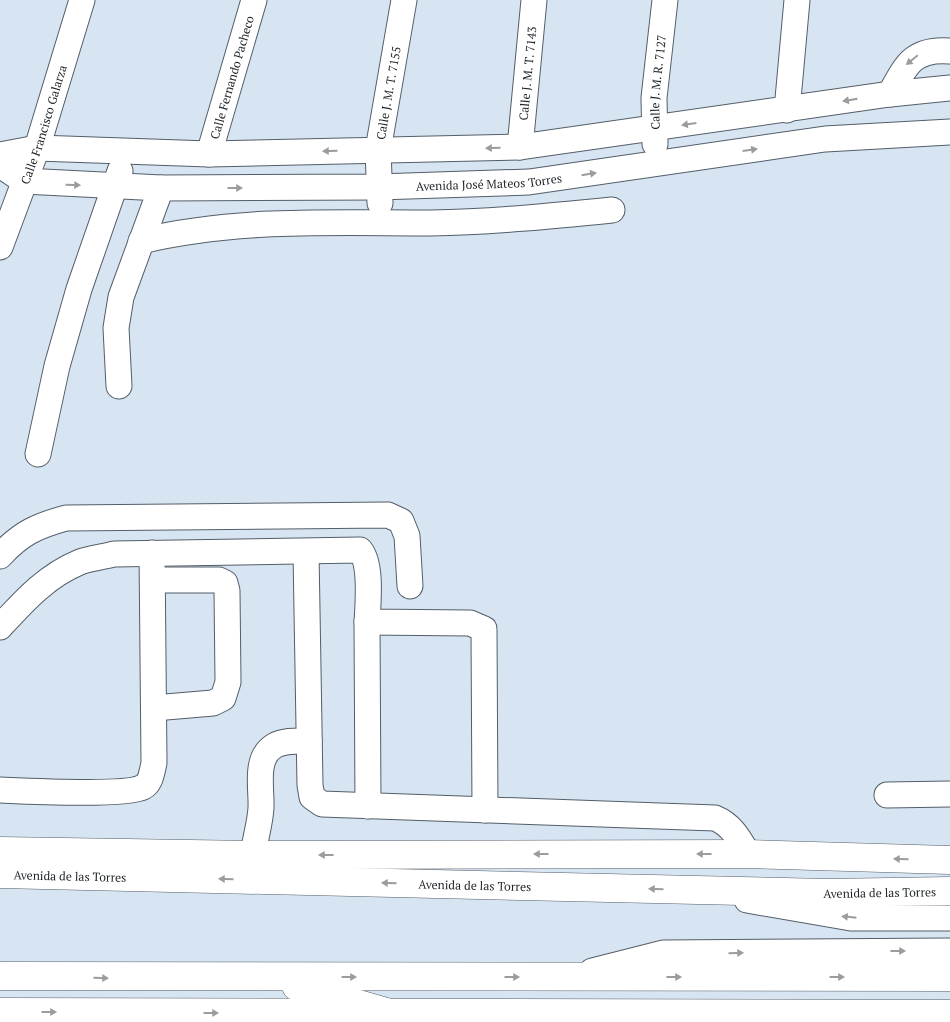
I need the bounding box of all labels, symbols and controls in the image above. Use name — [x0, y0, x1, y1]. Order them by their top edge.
street label: Calle Fernando Pacheco — [206, 13, 257, 141]
street label: Calle J. M. T. 7143 — [515, 26, 539, 121]
street label: Calle J. M. R. 7127 — [646, 34, 669, 130]
street label: Calle J. M. T. 7155 — [372, 45, 403, 141]
one-way arrow — [906, 55, 919, 66]
street label: Calle Francisco Galarza — [17, 63, 69, 186]
one-way arrow — [841, 96, 857, 104]
one-way arrow — [680, 120, 696, 128]
one-way arrow — [485, 144, 501, 152]
one-way arrow — [743, 146, 759, 154]
one-way arrow — [322, 147, 338, 155]
one-way arrow — [582, 169, 598, 177]
street label: Avenida José Mateos Torres — [416, 170, 563, 193]
one-way arrow — [65, 181, 81, 189]
one-way arrow — [227, 184, 243, 192]
one-way arrow — [696, 850, 712, 858]
one-way arrow — [318, 851, 334, 859]
one-way arrow — [533, 851, 549, 859]
one-way arrow — [893, 855, 909, 863]
street label: Avenida de las Torres — [13, 867, 127, 884]
one-way arrow — [218, 875, 234, 883]
street label: Avenida de las Torres — [418, 876, 532, 894]
one-way arrow — [381, 879, 397, 887]
street label: Avenida de las Torres — [823, 884, 936, 901]
one-way arrow — [648, 885, 664, 893]
one-way arrow — [841, 913, 857, 921]
one-way arrow — [890, 947, 906, 955]
one-way arrow — [728, 948, 744, 956]
one-way arrow — [341, 973, 357, 981]
one-way arrow — [504, 973, 520, 981]
one-way arrow — [666, 973, 682, 981]
one-way arrow — [829, 973, 845, 981]
one-way arrow — [93, 974, 109, 982]
one-way arrow — [41, 1008, 57, 1016]
one-way arrow — [203, 1009, 219, 1017]

